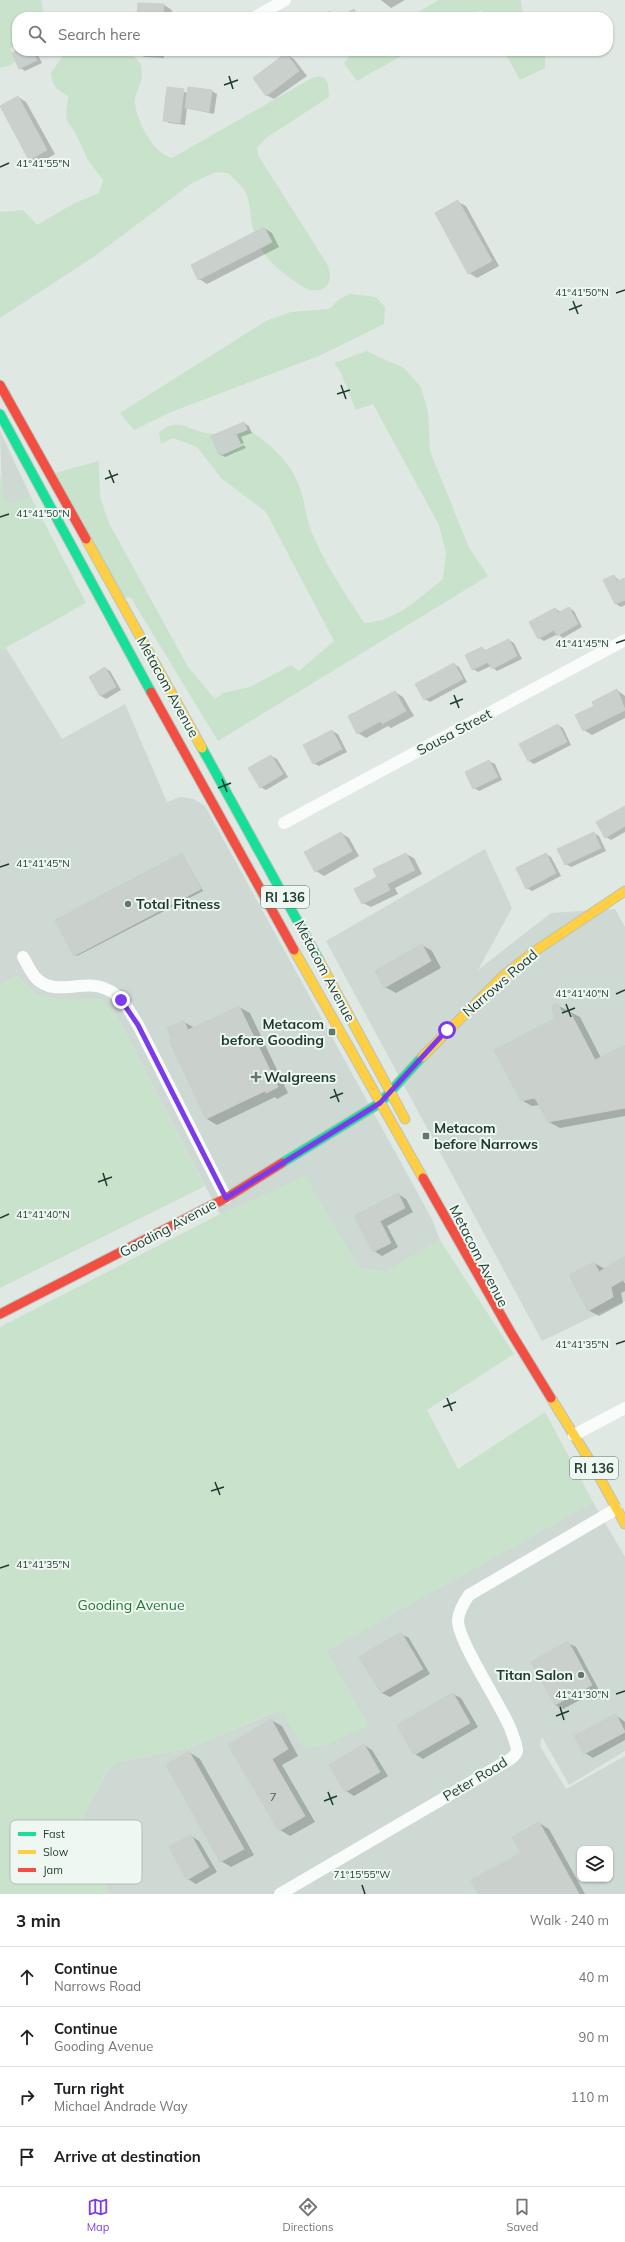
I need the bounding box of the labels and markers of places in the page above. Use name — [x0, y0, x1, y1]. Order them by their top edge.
place label: Total Fitness — [136, 895, 220, 913]
marker: Total Fitness — [123, 899, 133, 909]
place label: Metacom before Gooding — [221, 1015, 324, 1049]
marker: Metacom before Gooding — [327, 1027, 337, 1037]
place label: Walgreens — [264, 1068, 336, 1086]
marker: Walgreens — [251, 1072, 261, 1082]
place label: Metacom before Narrows — [434, 1119, 538, 1153]
marker: Metacom before Narrows — [421, 1131, 431, 1141]
place label: Titan Salon — [496, 1666, 573, 1684]
marker: Titan Salon — [576, 1670, 586, 1680]

